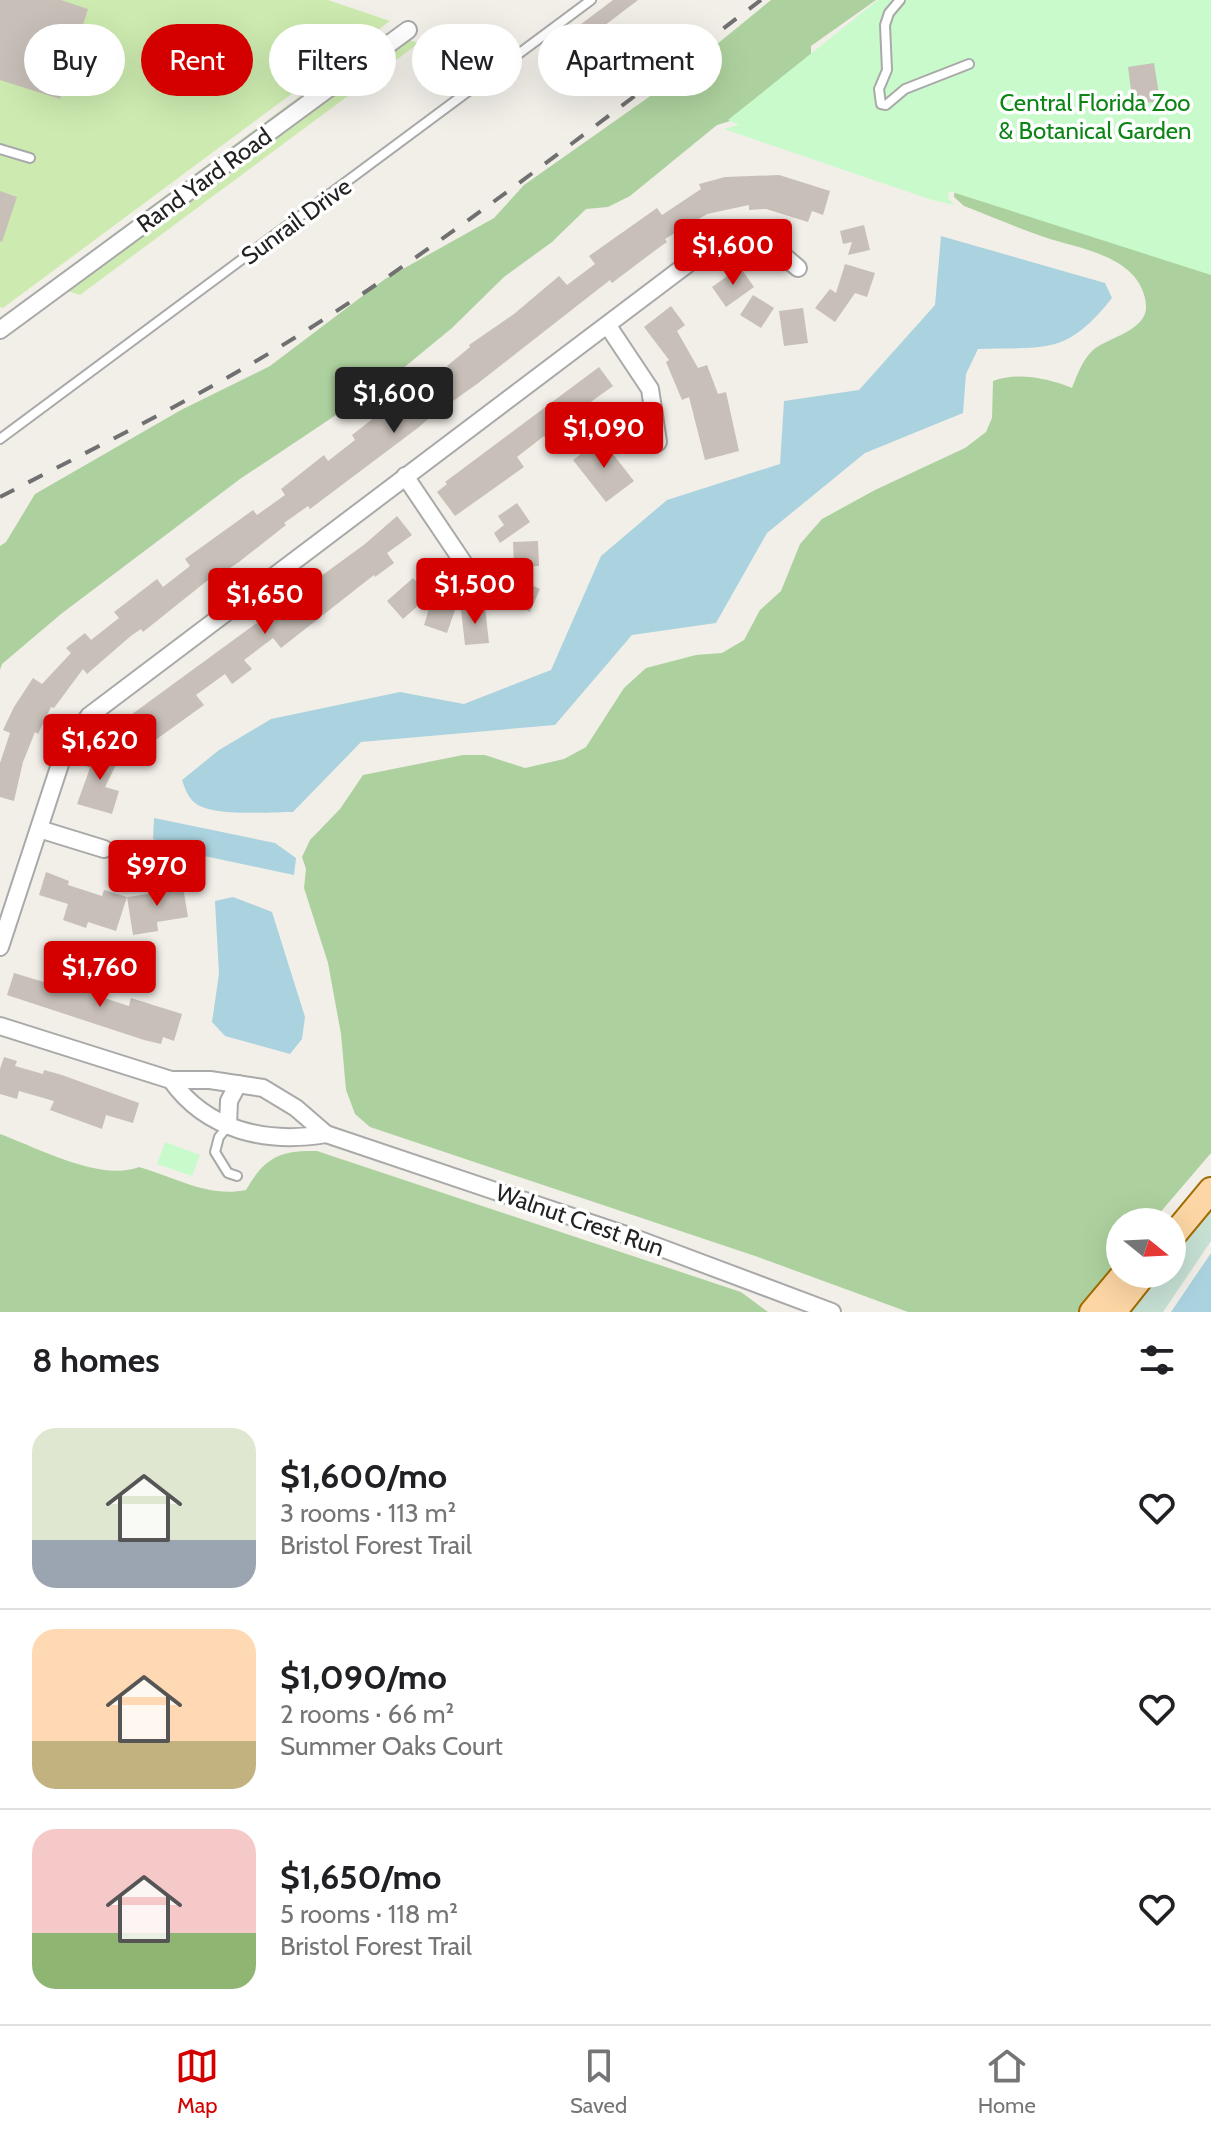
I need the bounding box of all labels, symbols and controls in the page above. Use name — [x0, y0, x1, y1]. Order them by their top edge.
chip: Buy — [24, 24, 125, 96]
chip: Rent — [141, 24, 253, 96]
chip: Filters — [269, 24, 396, 96]
chip: New — [412, 24, 522, 96]
chip: Apartment — [538, 24, 722, 96]
park label: Central Florida Zoo & Botanical Garden — [999, 88, 1191, 145]
street label: Rand Yard Road — [131, 121, 277, 239]
street label: Sunrail Drive — [235, 171, 357, 271]
pin: $1,600 — [668, 219, 798, 287]
text: $1,600 — [692, 229, 774, 261]
pin: $1,600 — [329, 367, 459, 435]
text: $1,600 — [353, 377, 435, 409]
pin: $1,090 — [539, 402, 669, 470]
text: $1,090 — [563, 412, 645, 444]
pin: $1,500 — [410, 558, 540, 626]
pin: $1,650 — [200, 568, 330, 636]
text: $1,500 — [434, 568, 516, 600]
text: $1,650 — [226, 578, 304, 610]
pin: $1,620 — [35, 714, 165, 782]
text: $1,620 — [61, 724, 139, 756]
pin: $970 — [110, 840, 204, 908]
text: $970 — [126, 850, 188, 882]
pin: $1,760 — [35, 941, 165, 1009]
text: $1,760 — [62, 951, 138, 983]
street label: Walnut Crest Run — [492, 1178, 668, 1262]
north arrow — [1106, 1208, 1186, 1288]
map controls — [1106, 1208, 1186, 1288]
icon: filters — [1135, 1338, 1179, 1382]
text: 8 homes — [32, 1339, 160, 1381]
text: $1,600/mo — [280, 1455, 447, 1497]
icon: home — [96, 1460, 192, 1556]
icon: heart — [1135, 1486, 1179, 1530]
text: 3 rooms · 113 m² — [280, 1497, 456, 1529]
text: Bristol Forest Trail — [280, 1529, 472, 1561]
text: $1,090/mo — [280, 1656, 447, 1698]
icon: home — [96, 1661, 192, 1757]
icon: heart — [1135, 1687, 1179, 1731]
text: 2 rooms · 66 m² — [280, 1698, 454, 1730]
text: Summer Oaks Court — [280, 1730, 503, 1762]
text: $1,650/mo — [280, 1856, 441, 1898]
icon: home — [96, 1861, 192, 1957]
icon: heart — [1135, 1887, 1179, 1931]
text: 5 rooms · 118 m² — [280, 1898, 458, 1930]
text: Bristol Forest Trail — [280, 1930, 472, 1962]
tab: Map — [175, 2044, 219, 2119]
tab: Saved — [570, 2044, 627, 2119]
tab: Home — [978, 2044, 1036, 2119]

